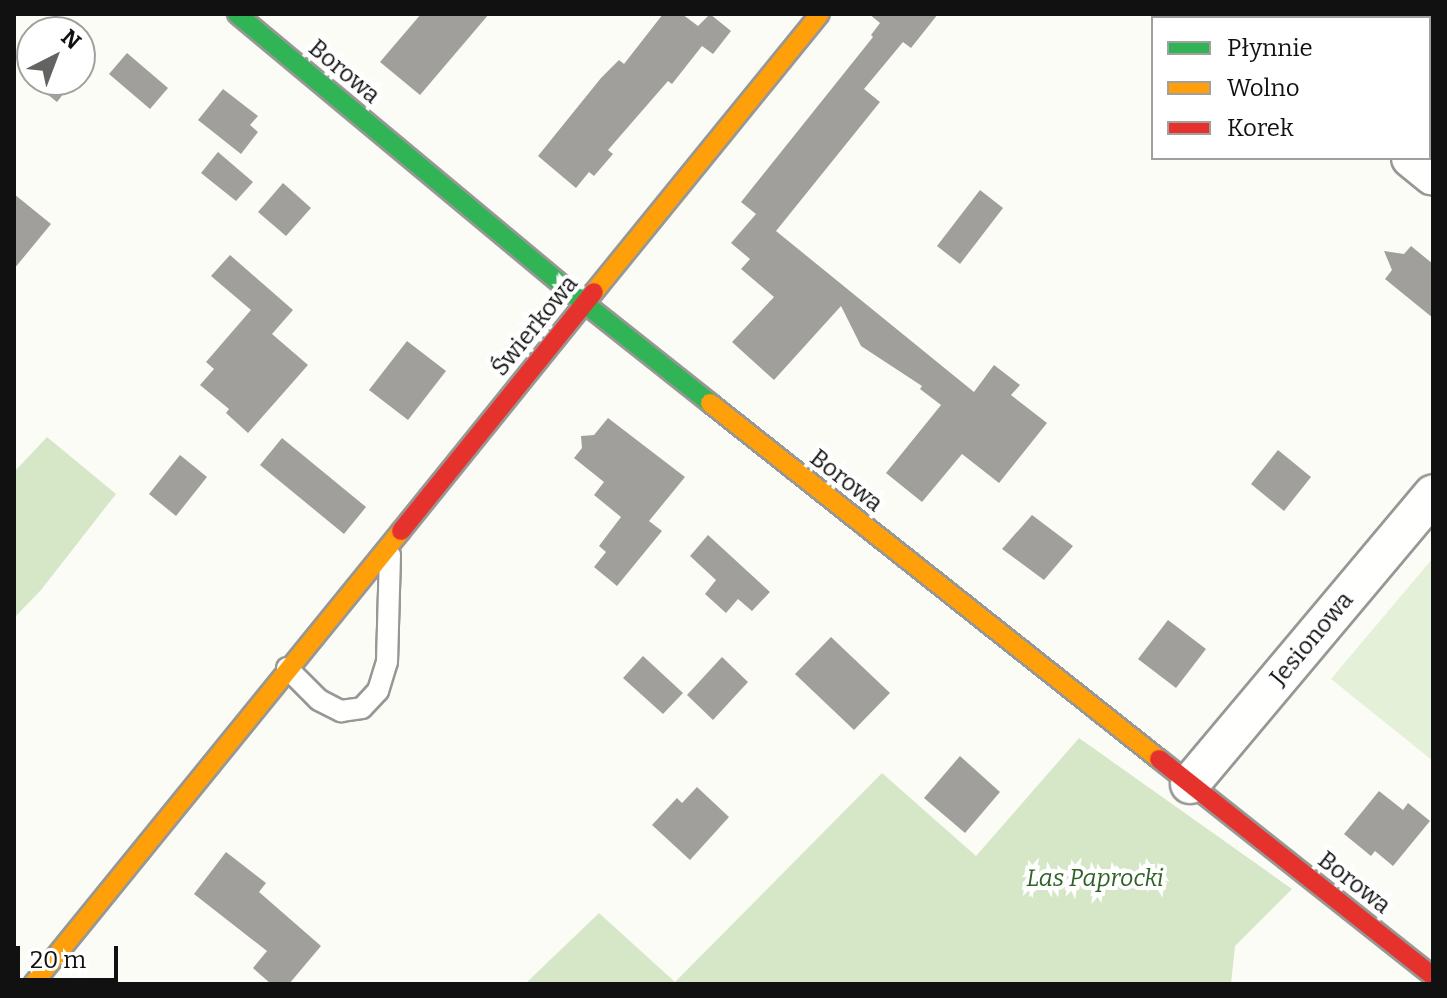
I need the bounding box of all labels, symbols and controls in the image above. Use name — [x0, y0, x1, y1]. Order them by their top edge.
north arrow — [16, 16, 96, 96]
legend — [1151, 16, 1431, 160]
text: N — [56, 24, 86, 55]
street label: Borowa — [302, 34, 386, 110]
text: Płynnie — [1227, 34, 1313, 62]
text: Wolno — [1227, 74, 1300, 102]
text: Korek — [1227, 114, 1294, 142]
street label: Świerkowa — [486, 270, 584, 382]
street label: Borowa — [804, 444, 888, 518]
street label: Jesionowa — [1264, 586, 1360, 692]
street label: Borowa — [1312, 846, 1396, 920]
park label: Las Paprocki — [1026, 865, 1164, 893]
scale bar — [20, 930, 122, 980]
text: 20 m — [30, 946, 86, 974]

